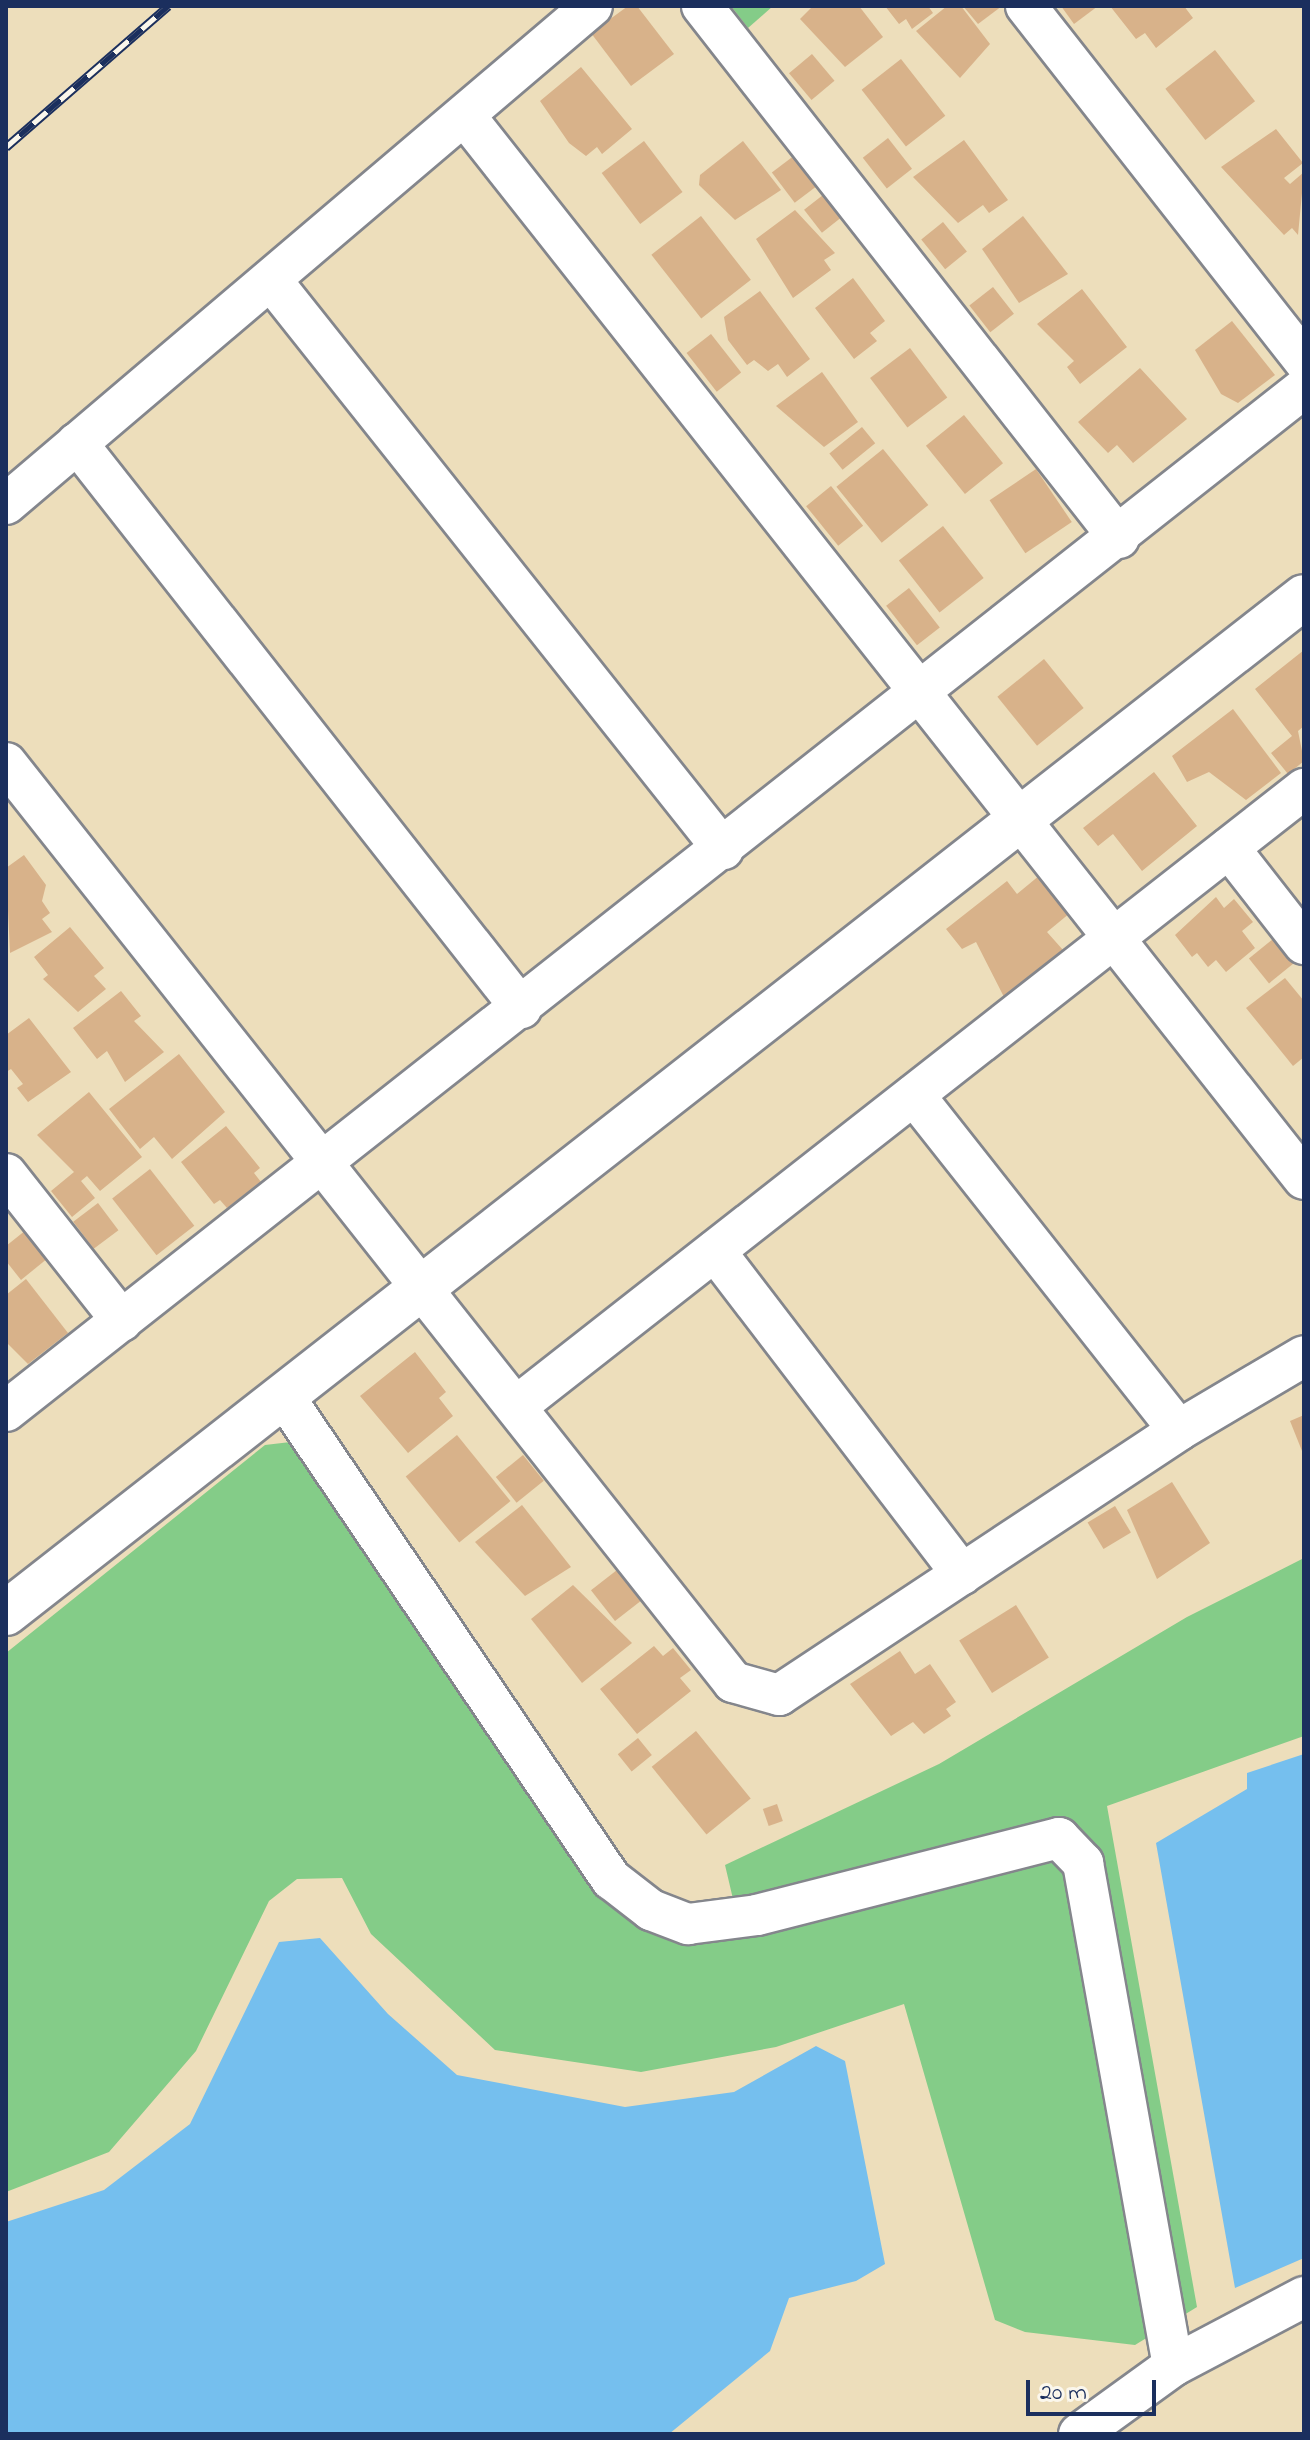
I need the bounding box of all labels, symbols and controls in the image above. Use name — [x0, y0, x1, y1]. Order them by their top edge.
scale bar — [1030, 2364, 1160, 2414]
text: 20 m — [1040, 2376, 1087, 2411]

